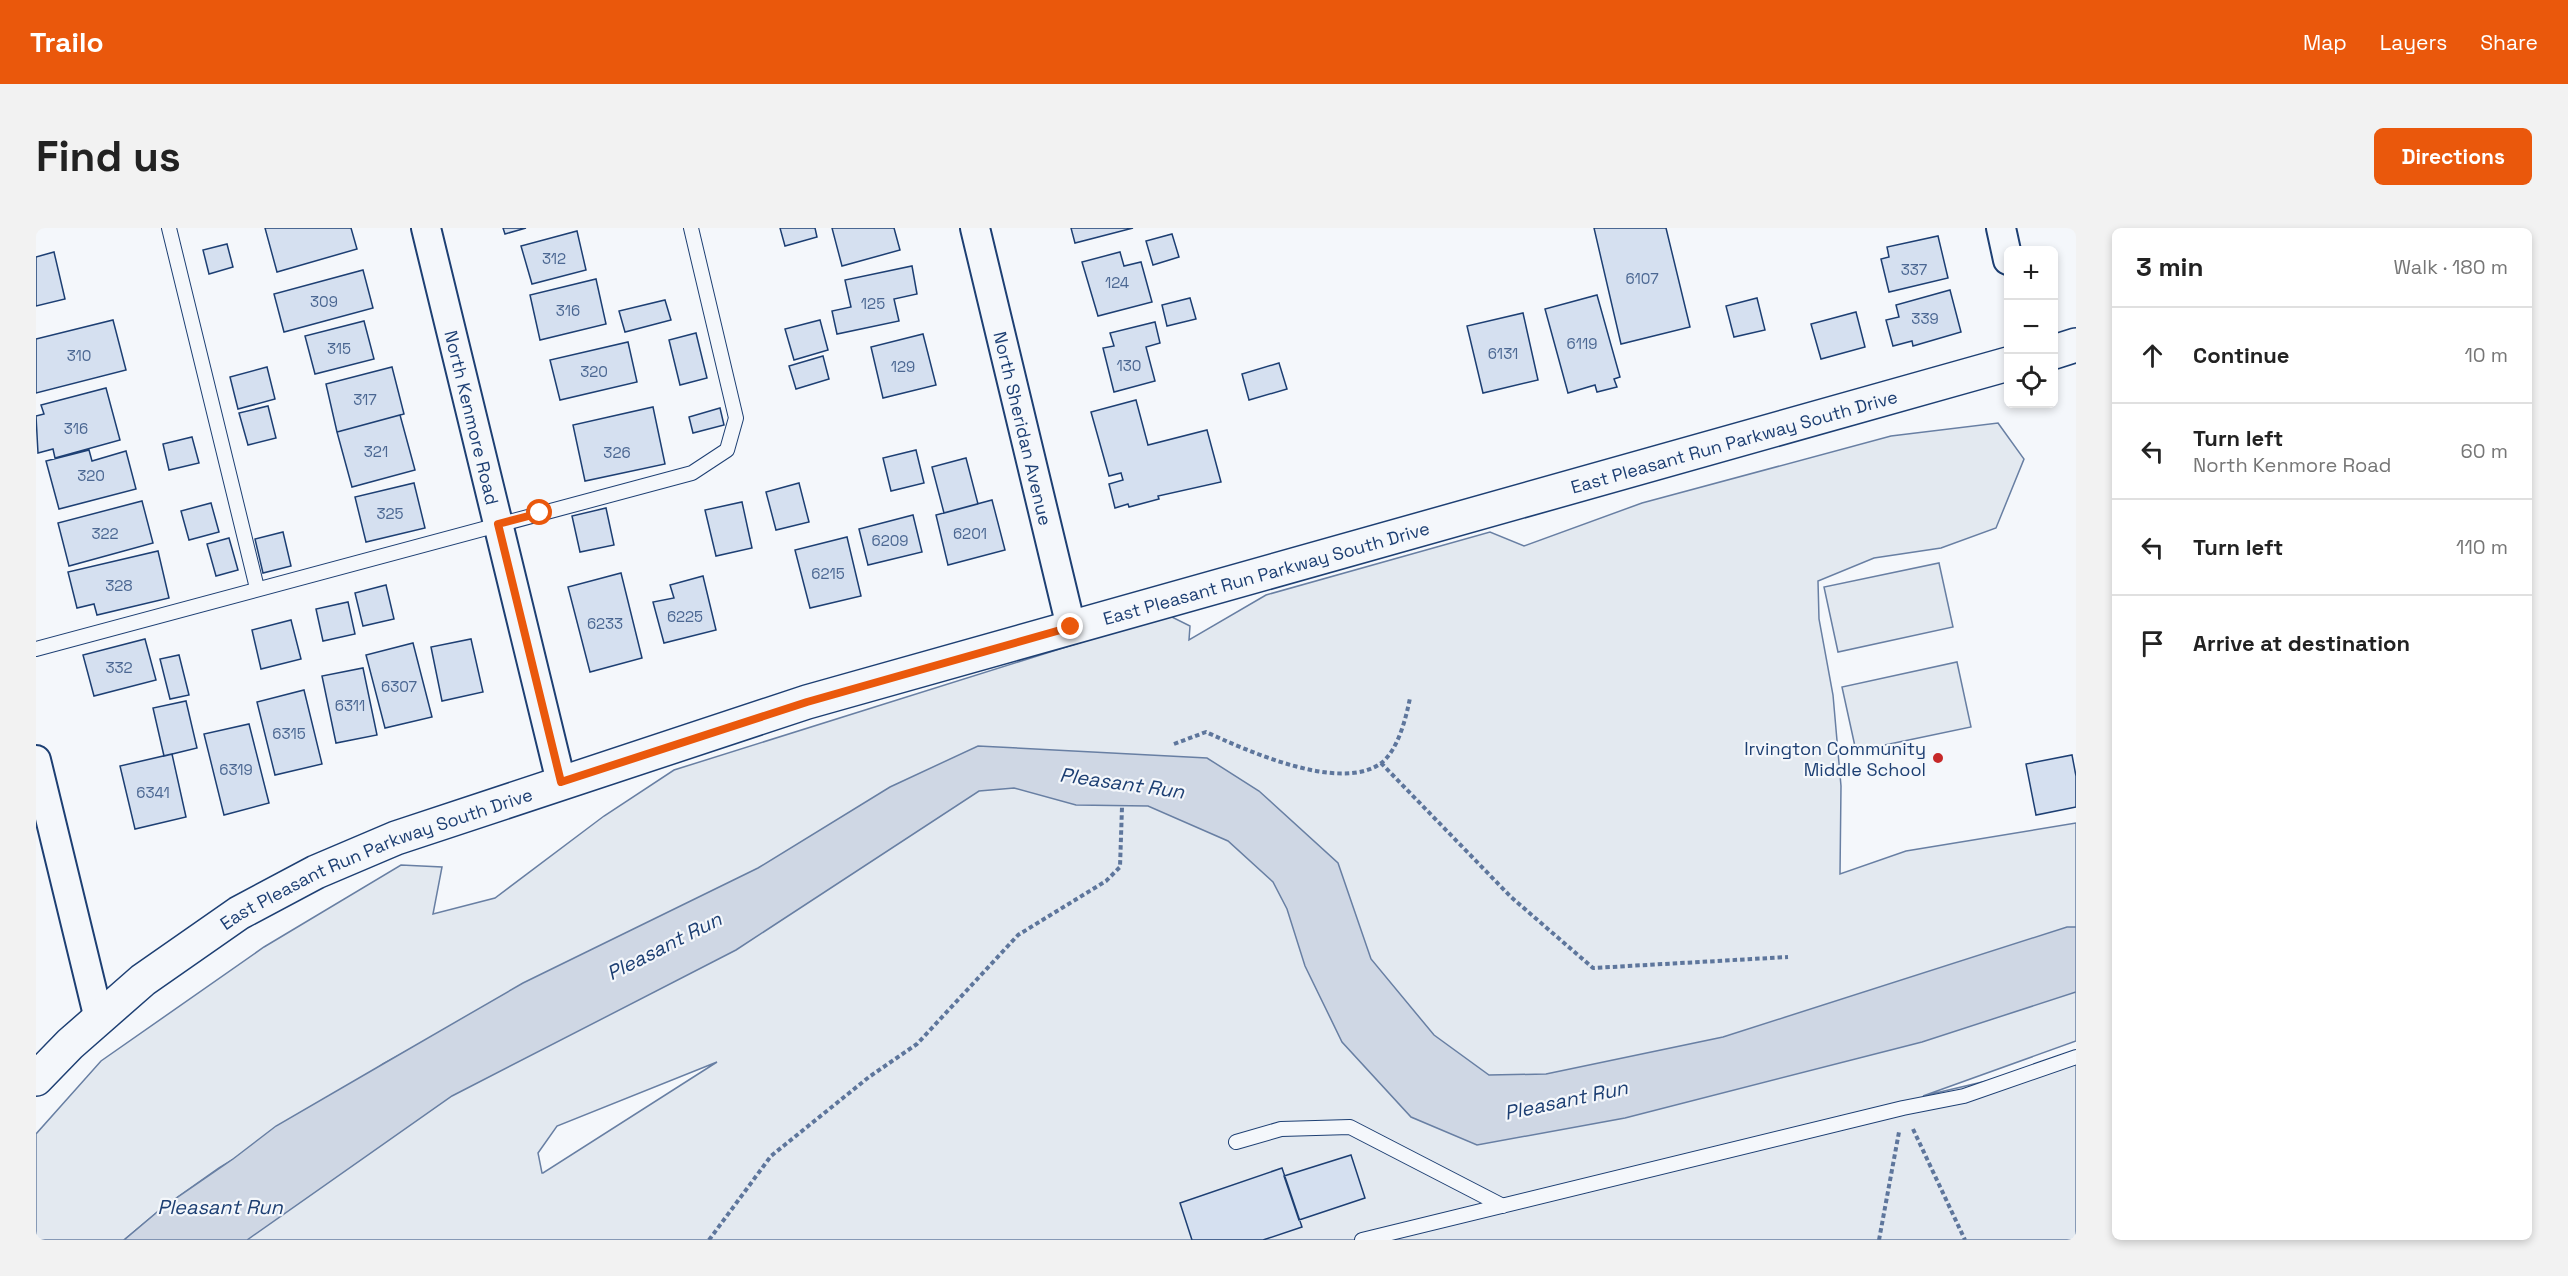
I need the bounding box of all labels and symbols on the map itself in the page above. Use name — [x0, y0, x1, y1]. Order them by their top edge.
house number: 312 — [542, 249, 566, 268]
house number: 337 — [1901, 260, 1927, 279]
house number: 6107 — [1625, 269, 1659, 288]
house number: 124 — [1105, 273, 1129, 292]
house number: 309 — [310, 292, 338, 311]
house number: 125 — [861, 294, 885, 313]
house number: 316 — [556, 301, 580, 320]
house number: 339 — [1911, 309, 1939, 328]
street label: North Kenmore Road — [440, 328, 504, 507]
street label: North Sheridan Avenue — [989, 329, 1058, 528]
house number: 6119 — [1567, 334, 1597, 353]
house number: 315 — [327, 339, 351, 358]
house number: 6131 — [1488, 344, 1518, 363]
house number: 310 — [67, 346, 91, 365]
house number: 130 — [1117, 356, 1141, 375]
house number: 129 — [891, 357, 915, 376]
house number: 320 — [580, 362, 608, 381]
street label: East Pleasant Run Parkway South Drive — [1568, 384, 1900, 498]
house number: 317 — [353, 390, 377, 409]
house number: 316 — [64, 419, 88, 438]
house number: 321 — [364, 442, 388, 461]
house number: 326 — [603, 443, 631, 462]
house number: 320 — [77, 466, 105, 485]
route start — [526, 499, 552, 525]
house number: 325 — [376, 504, 404, 523]
street label: East Pleasant Run Parkway South Drive — [1100, 516, 1432, 630]
house number: 322 — [91, 524, 119, 543]
house number: 6201 — [953, 524, 987, 543]
house number: 6209 — [872, 531, 908, 550]
house number: 6215 — [811, 564, 845, 583]
house number: 328 — [105, 576, 133, 595]
house number: 6225 — [667, 607, 703, 626]
route end — [1057, 613, 1083, 639]
house number: 6233 — [587, 614, 623, 633]
house number: 332 — [105, 658, 133, 677]
house number: 6307 — [381, 677, 417, 696]
house number: 6311 — [335, 696, 365, 715]
house number: 6315 — [272, 724, 306, 743]
place label: Irvington Community Middle School — [1744, 737, 1926, 781]
marker: Irvington Community Middle School — [1931, 751, 1945, 765]
house number: 6319 — [219, 760, 253, 779]
water label: Pleasant Run — [1058, 761, 1187, 805]
street label: East Pleasant Run Parkway South Drive — [215, 782, 535, 934]
house number: 6341 — [136, 783, 170, 802]
water label: Pleasant Run — [602, 906, 727, 986]
water label: Pleasant Run — [1502, 1074, 1631, 1126]
water label: Pleasant Run — [157, 1194, 284, 1220]

